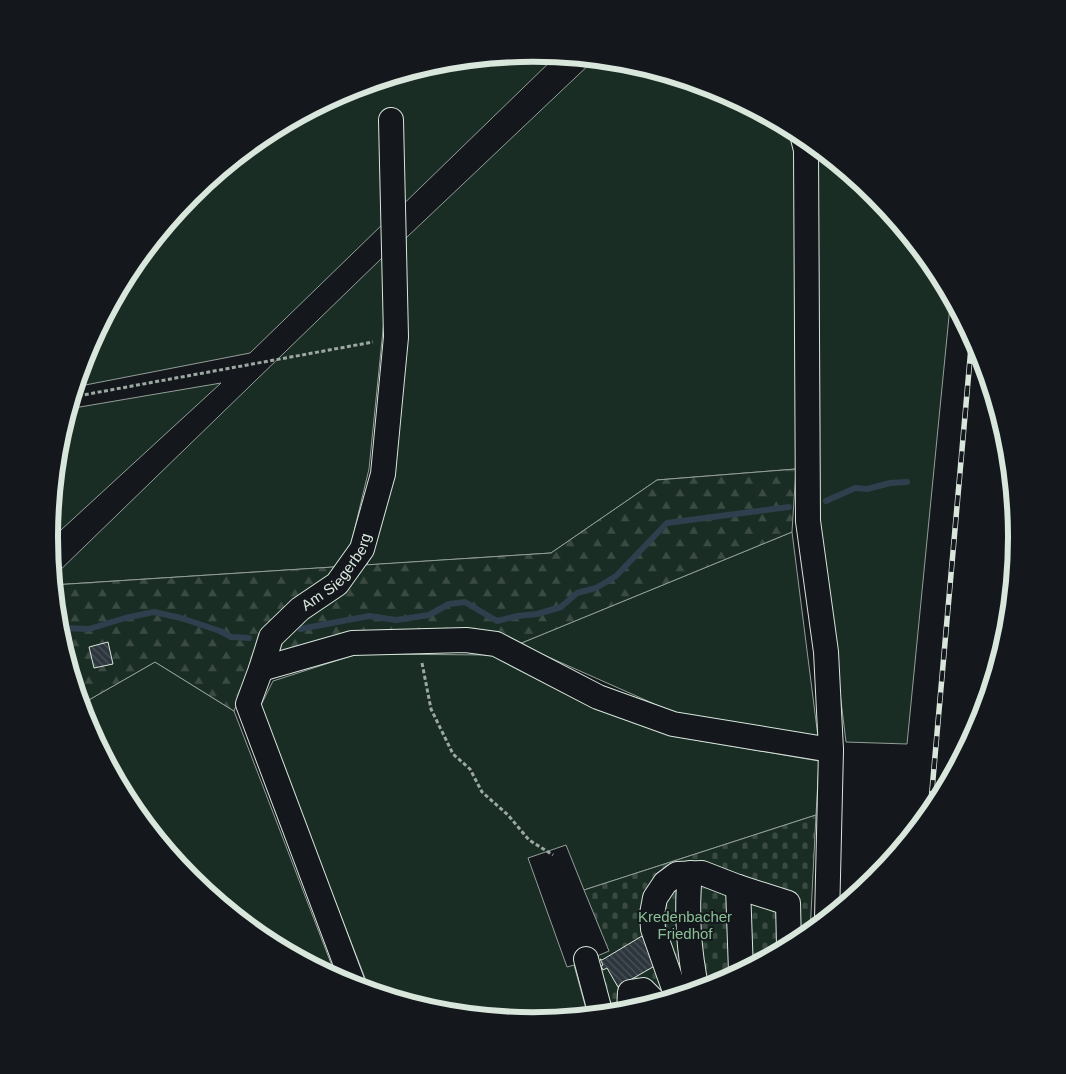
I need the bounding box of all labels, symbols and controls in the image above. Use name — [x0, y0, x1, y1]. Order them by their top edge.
street label: Am Siegerberg — [298, 531, 374, 614]
park label: Kredenbacher Friedhof — [638, 908, 732, 942]

